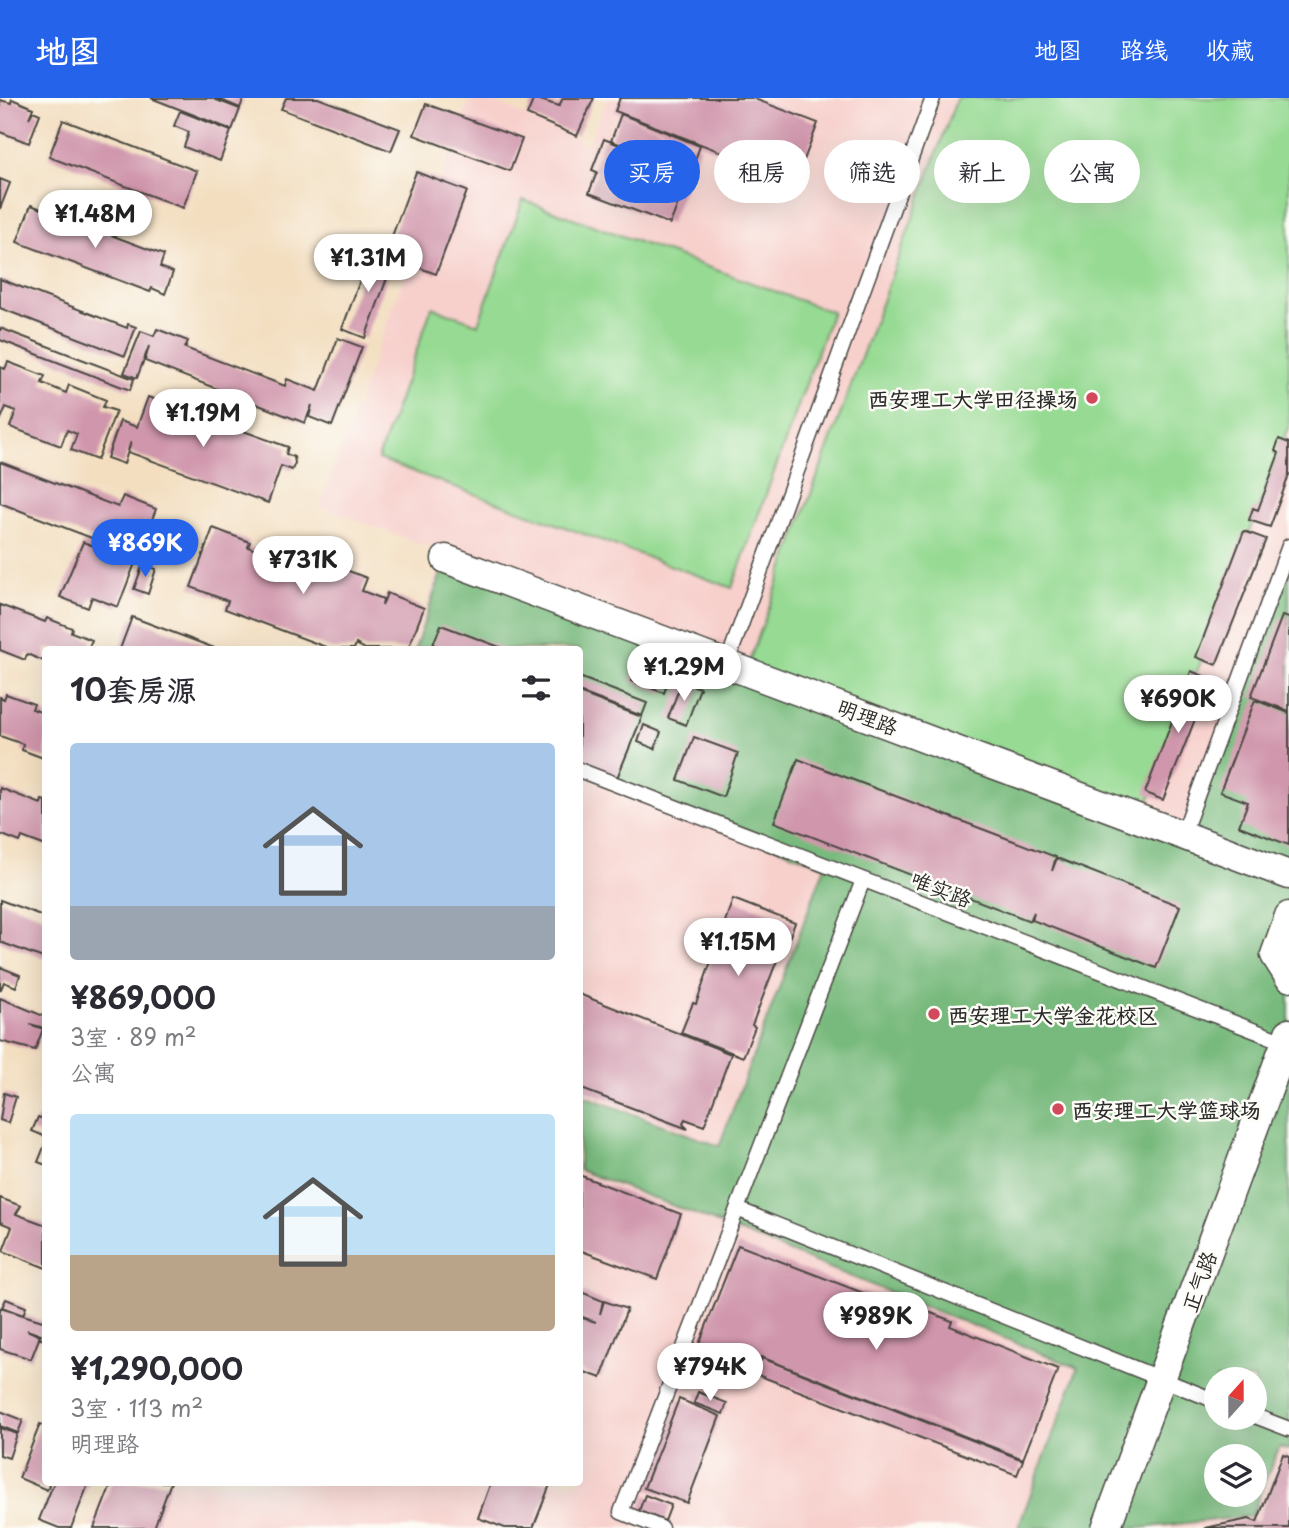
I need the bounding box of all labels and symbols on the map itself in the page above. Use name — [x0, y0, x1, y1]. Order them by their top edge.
pin: ¥1.48M — [38, 190, 152, 250]
pin: ¥1.31M — [311, 234, 425, 294]
place label: 西安理工大学田径操场 — [868, 382, 1078, 414]
pin: ¥1.19M — [146, 390, 260, 449]
marker: 西安理工大学田径操场 — [1084, 390, 1100, 406]
pin: ¥869K — [96, 519, 194, 579]
pin: ¥731K — [254, 536, 352, 596]
pin: ¥1.29M — [627, 644, 741, 703]
pin: ¥690K — [1129, 676, 1227, 735]
street label: 明理路 — [833, 690, 903, 742]
street label: 唯实路 — [907, 862, 977, 914]
pin: ¥1.15M — [681, 918, 795, 978]
place label: 西安理工大学金花校区 — [948, 998, 1158, 1030]
marker: 西安理工大学金花校区 — [926, 1006, 942, 1022]
place label: 西安理工大学篮球场 — [1072, 1093, 1261, 1125]
marker: 西安理工大学篮球场 — [1050, 1101, 1066, 1117]
street label: 正气路 — [1172, 1246, 1224, 1316]
pin: ¥989K — [827, 1292, 925, 1352]
pin: ¥794K — [661, 1344, 759, 1403]
north arrow — [1204, 1367, 1267, 1430]

